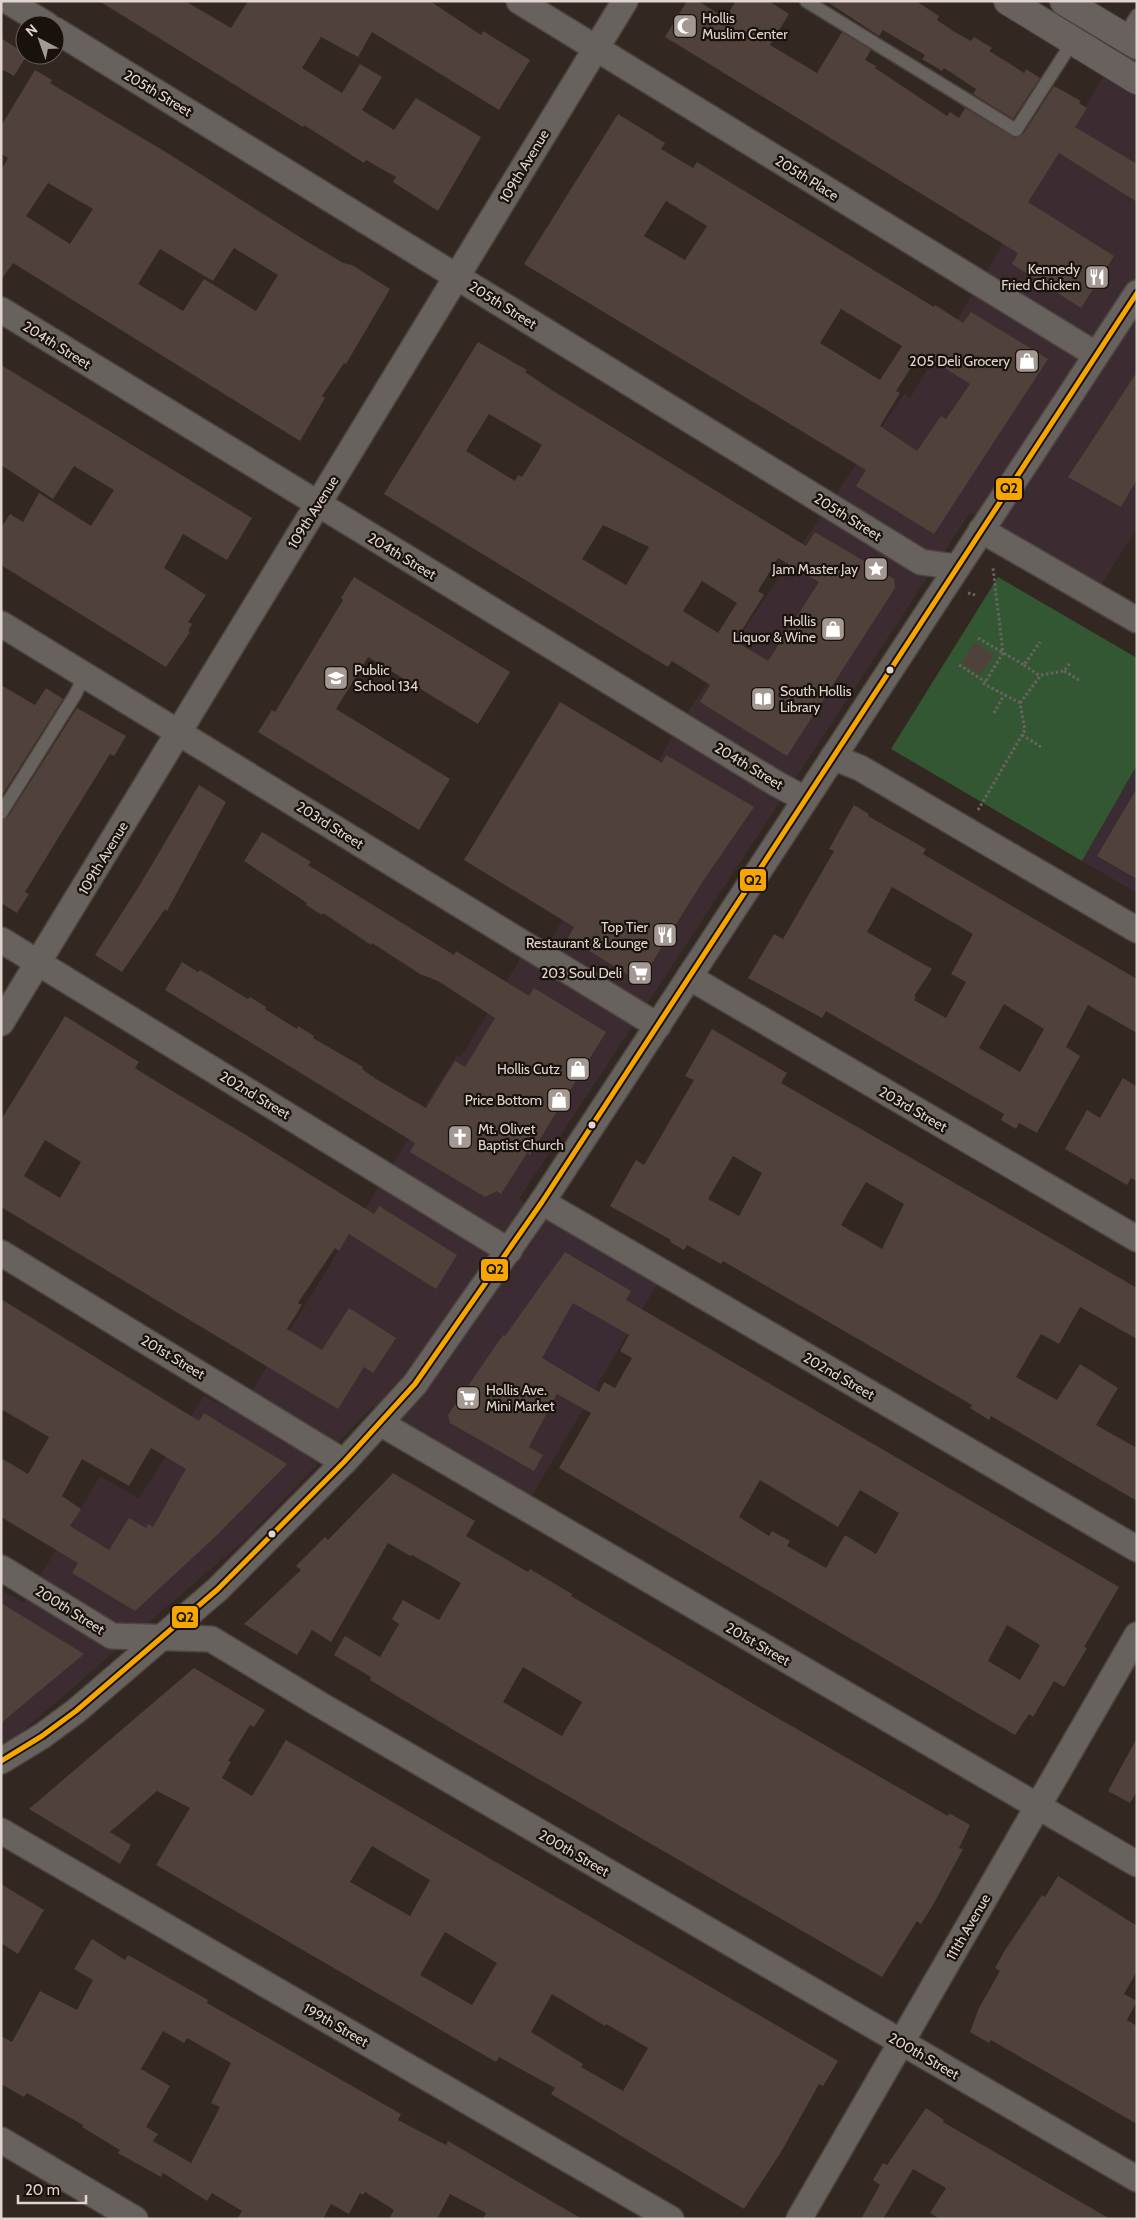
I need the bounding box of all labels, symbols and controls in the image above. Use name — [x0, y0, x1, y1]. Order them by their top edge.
place label: Hollis Muslim Center — [702, 9, 788, 43]
mosque icon: Hollis Muslim Center — [672, 13, 698, 39]
north arrow — [15, 15, 65, 65]
text: N — [22, 20, 41, 40]
street label: 205th Street — [121, 66, 195, 120]
street label: 109th Avenue — [495, 126, 553, 206]
street label: 205th Place — [772, 151, 842, 205]
place label: Kennedy Fried Chicken — [1001, 260, 1080, 294]
restaurant icon: Kennedy Fried Chicken — [1084, 264, 1110, 290]
street label: 205th Street — [466, 277, 540, 333]
street label: 204th Street — [20, 317, 95, 373]
shop icon: 205 Deli Grocery — [1014, 348, 1040, 374]
place label: 205 Deli Grocery — [909, 352, 1010, 370]
street label: 109th Avenue — [284, 472, 342, 552]
line badge: Q2 — [995, 477, 1023, 501]
text: Q2 — [1000, 479, 1018, 497]
street label: 205th Street — [811, 489, 885, 545]
street label: 204th Street — [365, 529, 440, 584]
place icon: Jam Master Jay — [863, 556, 889, 582]
place label: Jam Master Jay — [771, 560, 858, 578]
place label: Hollis Liquor & Wine — [733, 612, 816, 646]
shop icon: Hollis Liquor & Wine — [820, 616, 846, 642]
place label: Public School 134 — [354, 661, 418, 695]
school or university icon: Public School 134 — [323, 665, 349, 691]
unlabelled marker — [885, 665, 895, 675]
place label: South Hollis Library — [780, 682, 852, 716]
library icon: South Hollis Library — [750, 686, 776, 712]
street label: 204th Street — [712, 739, 787, 794]
street label: 203rd Street — [293, 797, 367, 853]
street label: 109th Avenue — [74, 818, 132, 898]
line badge: Q2 — [739, 868, 767, 892]
text: Q2 — [744, 871, 762, 889]
place label: Top Tier Restaurant & Lounge — [526, 918, 649, 952]
restaurant icon: Top Tier Restaurant & Lounge — [652, 922, 678, 948]
supermarket icon: 203 Soul Deli — [627, 960, 653, 986]
place label: 203 Soul Deli — [541, 964, 622, 982]
shop icon: Hollis Cutz — [565, 1056, 591, 1082]
place label: Hollis Cutz — [497, 1060, 560, 1078]
street label: 202nd Street — [216, 1067, 294, 1123]
street label: 203rd Street — [876, 1082, 951, 1136]
shop icon: Price Bottom — [546, 1087, 572, 1113]
place label: Price Bottom — [465, 1091, 542, 1109]
place label: Mt. Olivet Baptist Church — [478, 1120, 564, 1154]
unlabelled marker — [587, 1120, 597, 1130]
church icon: Mt. Olivet Baptist Church — [447, 1124, 473, 1150]
line badge: Q2 — [480, 1258, 509, 1282]
text: Q2 — [486, 1260, 504, 1278]
street label: 201st Street — [138, 1331, 208, 1383]
street label: 202nd Street — [800, 1348, 878, 1404]
place label: Hollis Ave. Mini Market — [486, 1381, 555, 1415]
supermarket icon: Hollis Ave. Mini Market — [455, 1385, 481, 1411]
unlabelled marker — [267, 1529, 277, 1539]
street label: 200th Street — [32, 1582, 108, 1639]
line badge: Q2 — [171, 1605, 199, 1629]
text: Q2 — [176, 1608, 194, 1626]
street label: 201st Street — [723, 1618, 794, 1670]
street label: 200th Street — [536, 1826, 613, 1881]
street label: 111th Avenue — [942, 1891, 994, 1963]
street label: 199th Street — [300, 1999, 372, 2051]
street label: 200th Street — [886, 2029, 963, 2084]
scale bar — [18, 2172, 85, 2204]
text: 20 m — [25, 2181, 60, 2199]

